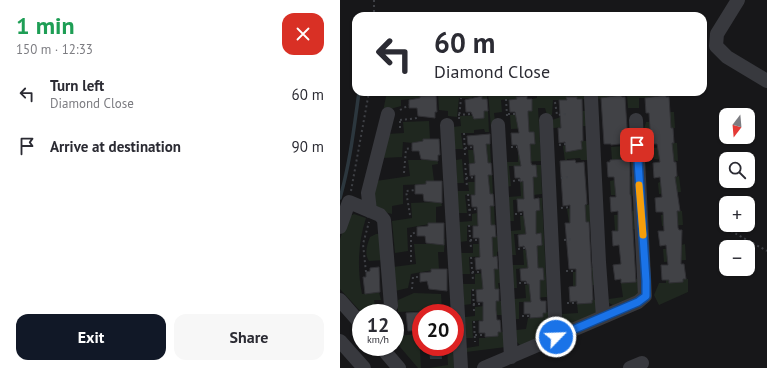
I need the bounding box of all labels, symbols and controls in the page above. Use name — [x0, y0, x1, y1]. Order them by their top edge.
text: 1 min — [16, 10, 75, 41]
button: close — [282, 13, 324, 55]
text: 60 m — [434, 24, 495, 61]
icon: left — [368, 28, 420, 80]
text: 150 m · 12:33 — [16, 41, 93, 58]
text: Diamond Close — [434, 60, 550, 83]
text: Turn left — [50, 76, 104, 95]
icon: left — [16, 83, 38, 105]
text: 60 m — [291, 85, 324, 104]
text: Diamond Close — [50, 95, 134, 112]
north arrow — [719, 108, 755, 144]
map controls — [719, 108, 755, 276]
pin — [620, 128, 654, 162]
icon: arrive — [626, 134, 648, 156]
icon: arrive — [16, 135, 38, 157]
text: Arrive at destination — [50, 137, 181, 156]
text: 90 m — [291, 137, 324, 156]
button: search — [719, 152, 755, 188]
button: + — [719, 196, 755, 232]
button: − — [719, 240, 755, 276]
speed limit sign: 20 — [412, 304, 464, 356]
text: 12 — [367, 312, 389, 338]
button: Exit — [16, 314, 166, 360]
button: Share — [174, 314, 324, 360]
position arrow — [535, 316, 577, 358]
text: km/h — [367, 333, 389, 346]

